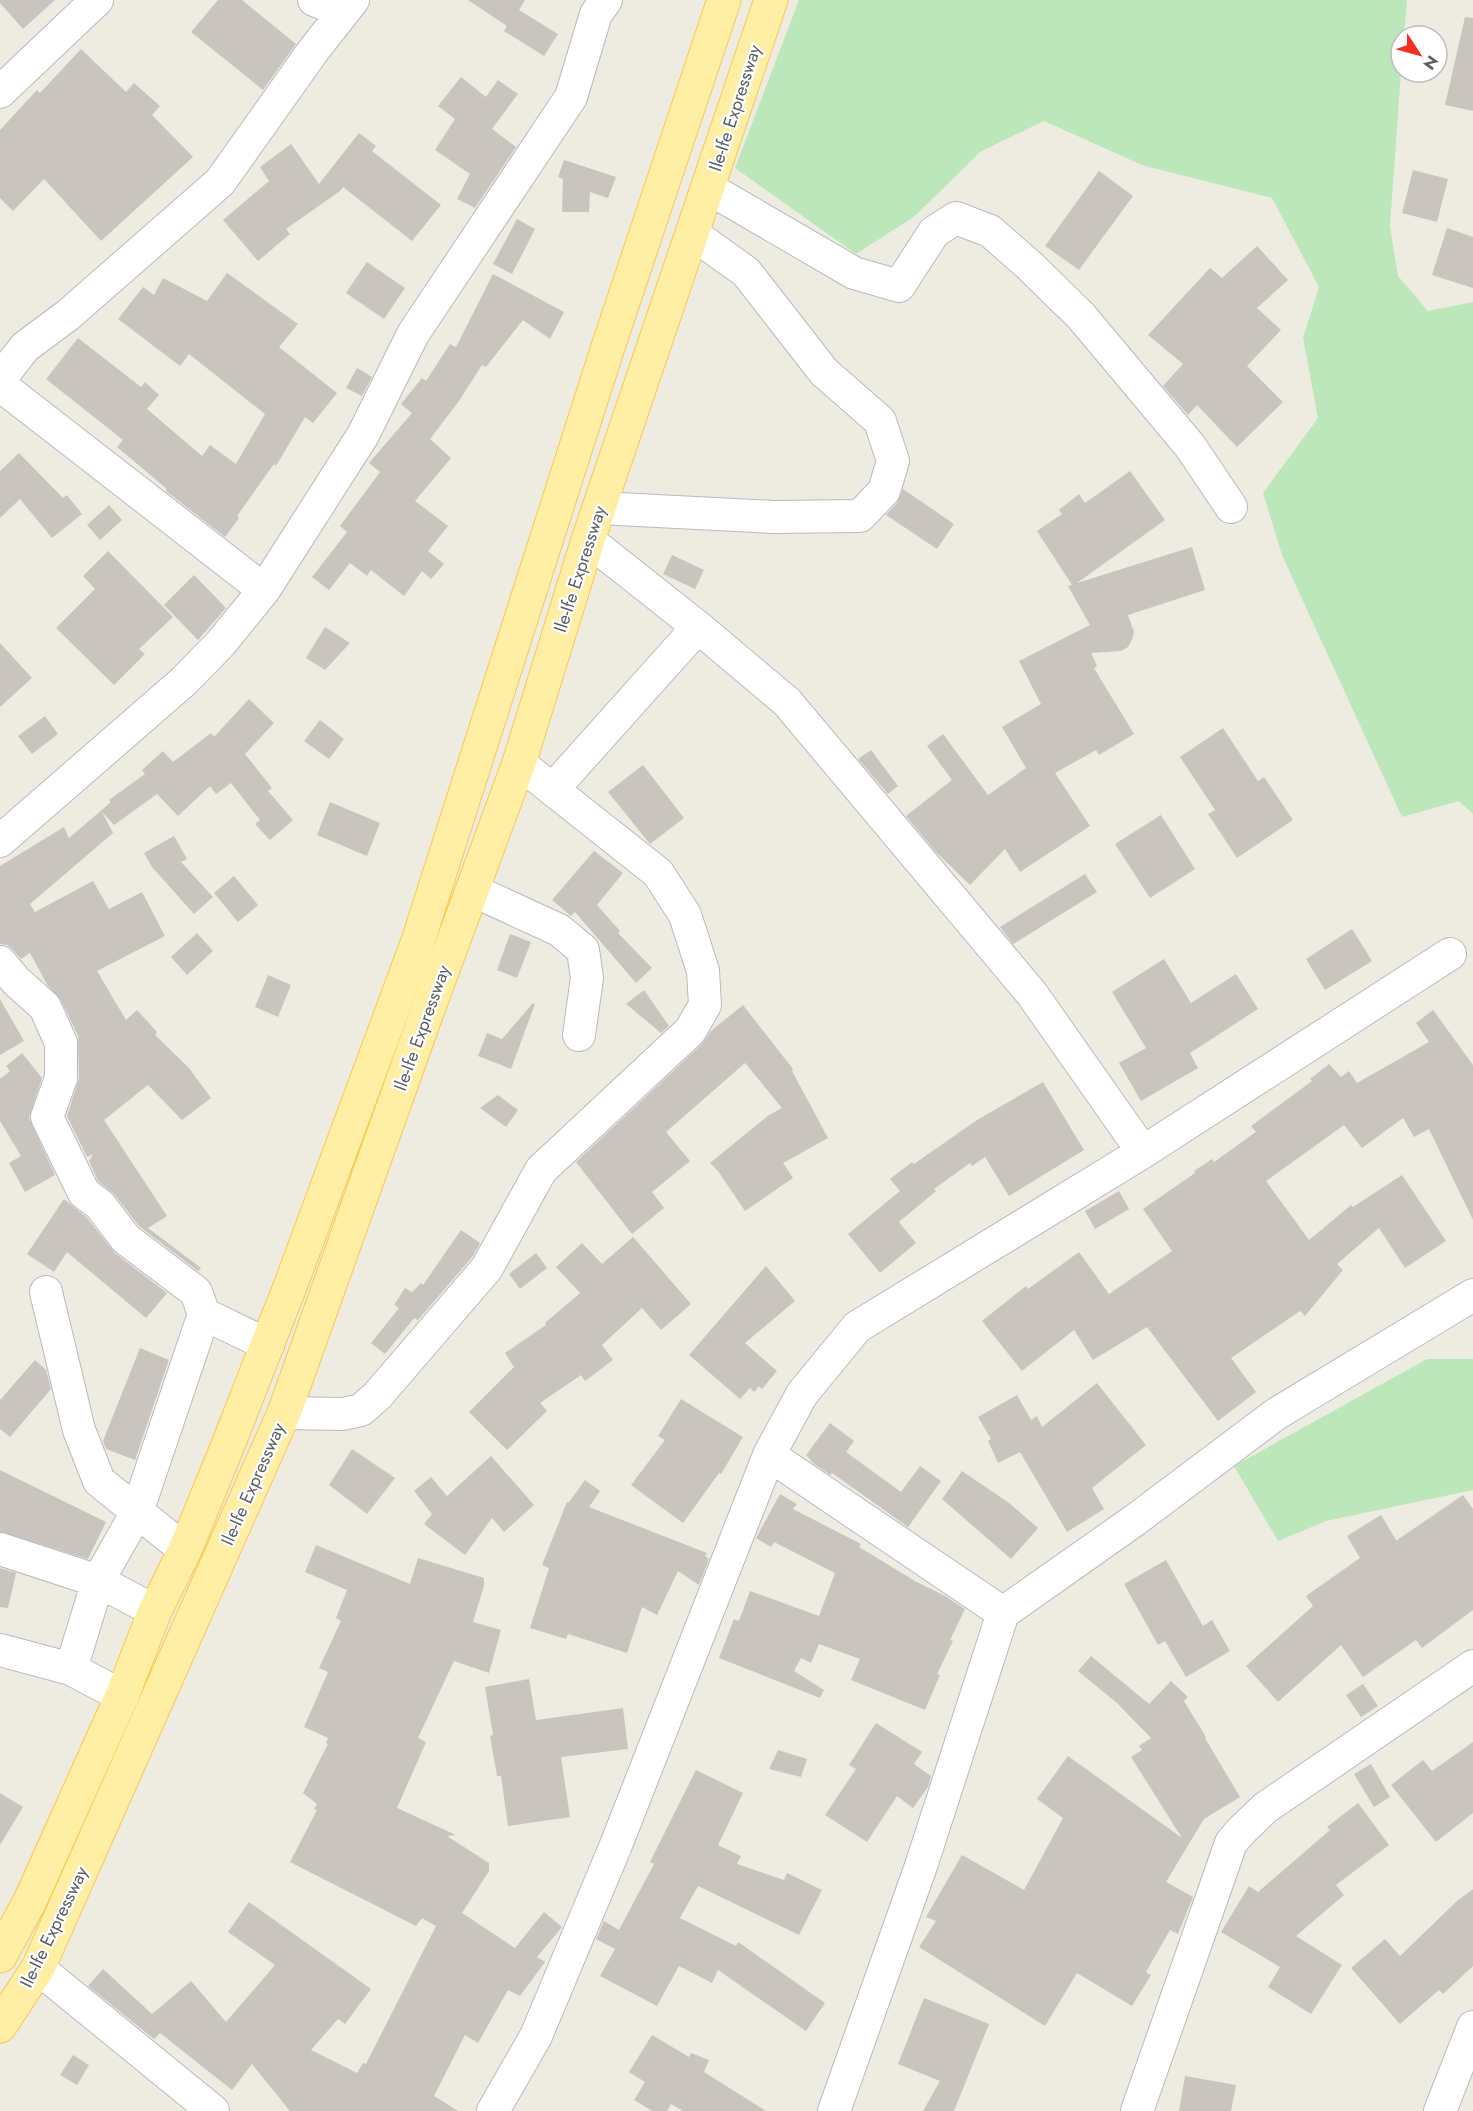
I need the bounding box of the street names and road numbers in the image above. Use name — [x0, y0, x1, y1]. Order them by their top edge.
street label: Ile-Ife Expressway — [702, 41, 768, 175]
street label: Ile-Ife Expressway — [547, 502, 613, 636]
street label: Ile-Ife Expressway — [387, 962, 457, 1094]
street label: Ile-Ife Expressway — [214, 1418, 292, 1550]
street label: Ile-Ife Expressway — [13, 1862, 95, 1992]

